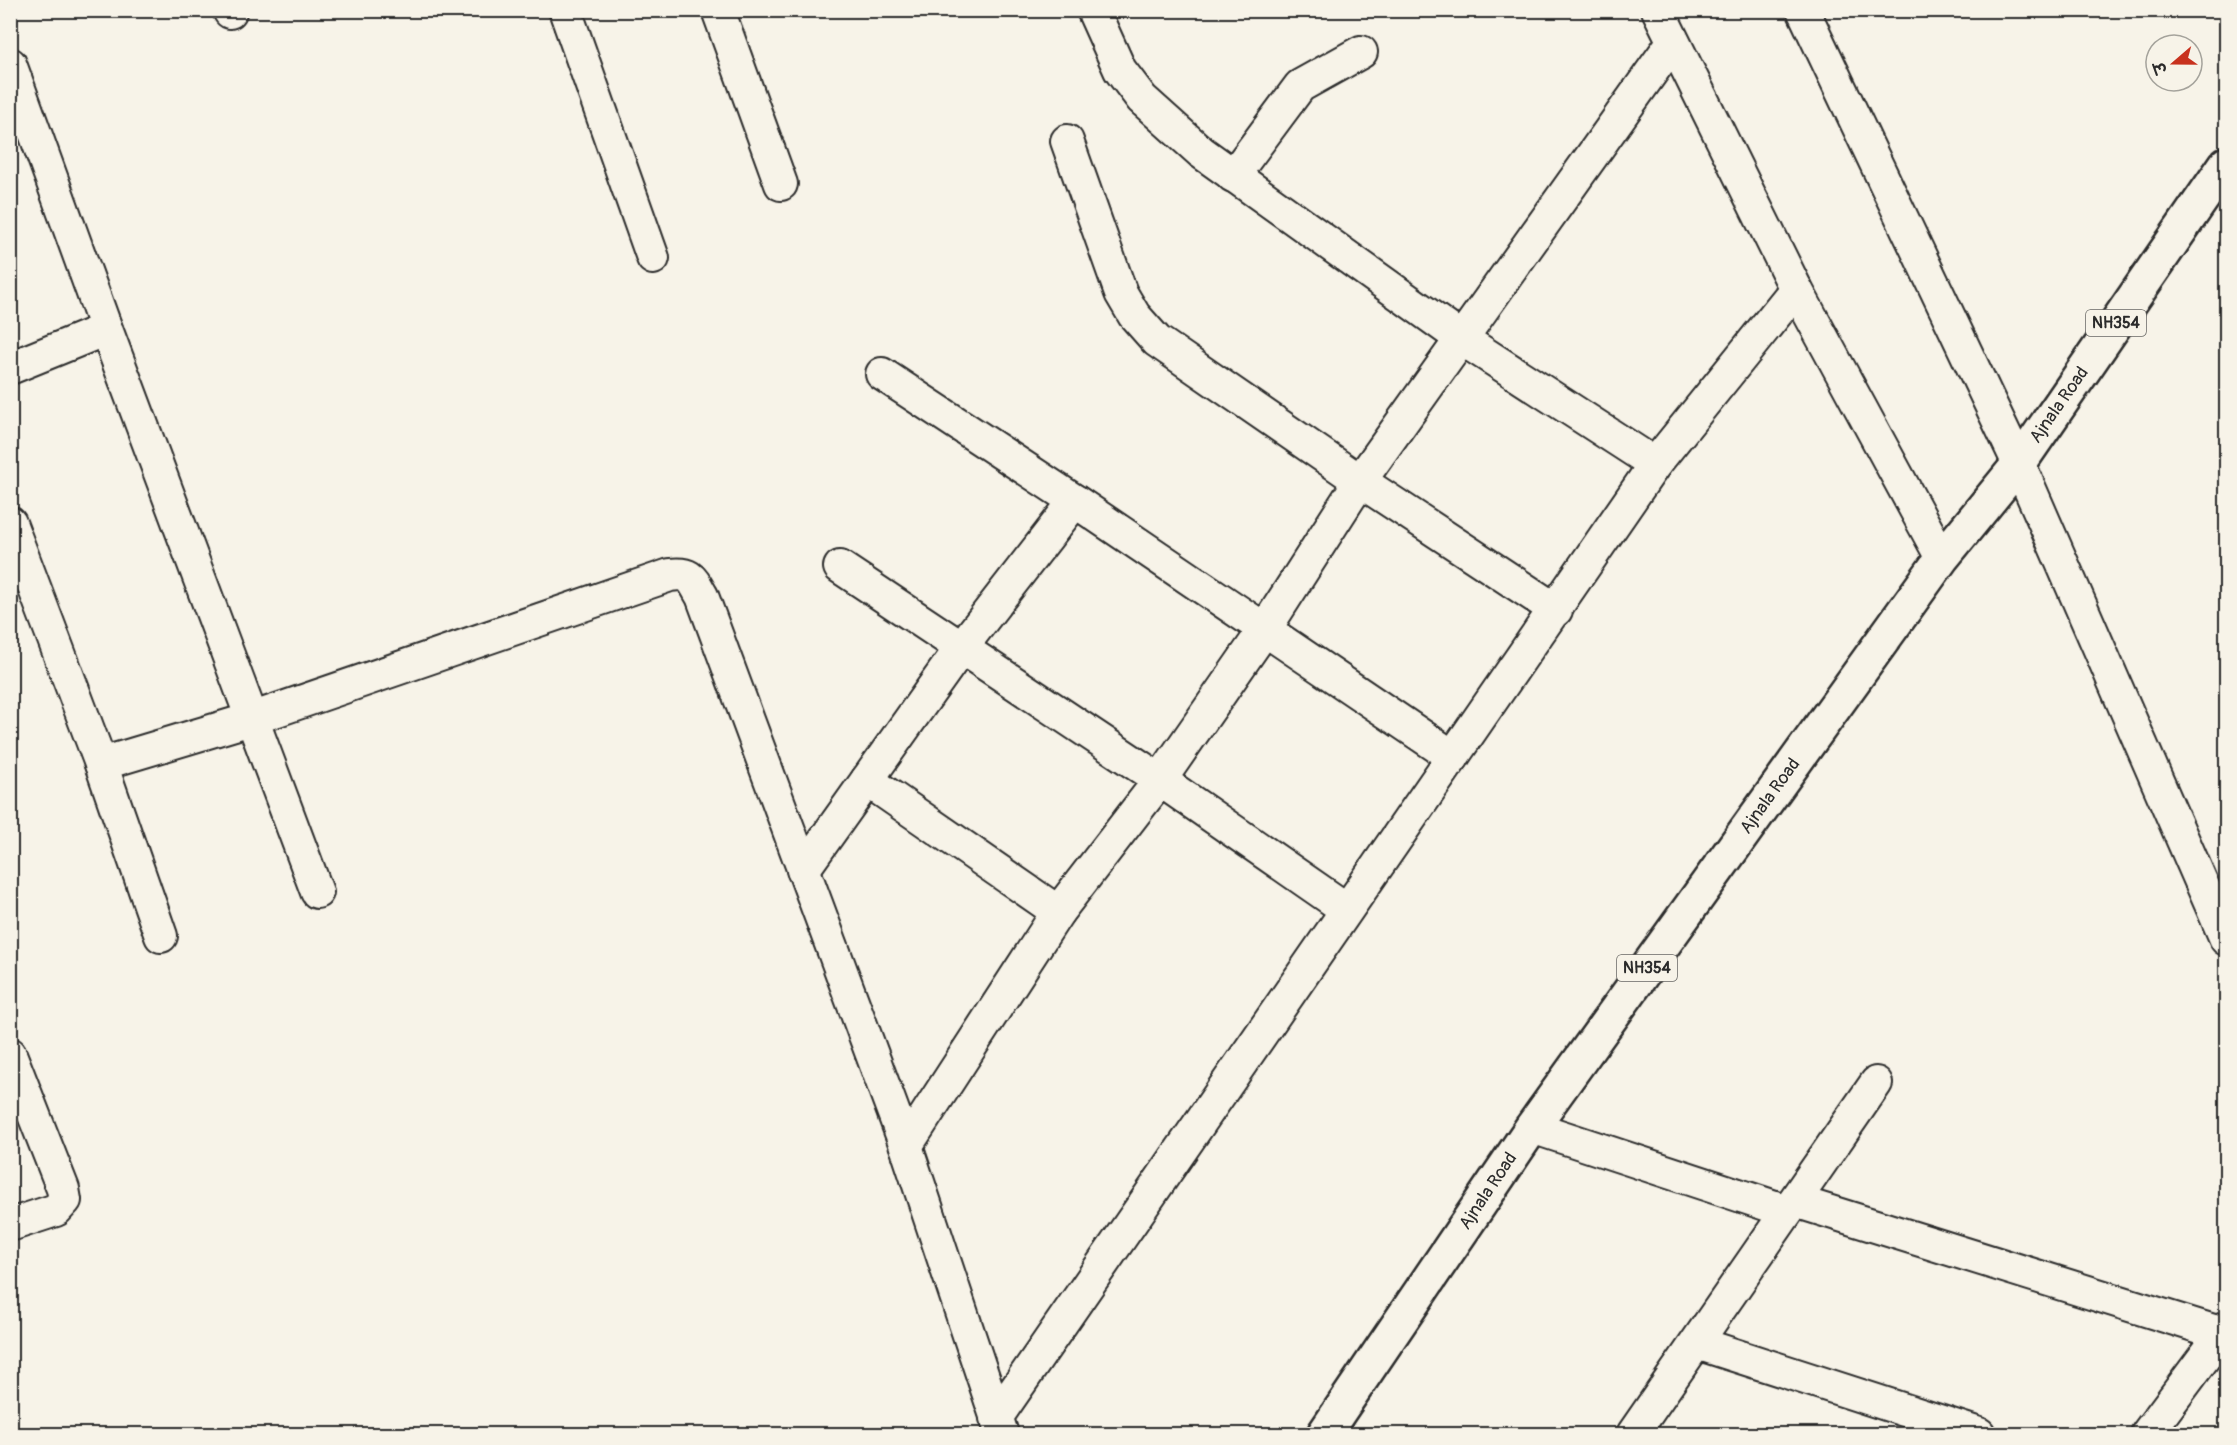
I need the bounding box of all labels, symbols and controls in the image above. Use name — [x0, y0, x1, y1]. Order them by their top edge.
north arrow — [2144, 33, 2204, 93]
text: उ — [2149, 58, 2173, 78]
road number: NH354 — [2086, 310, 2146, 336]
street label: Ajnala Road — [2024, 362, 2094, 448]
street label: Ajnala Road — [1735, 754, 1805, 838]
road number: NH354 — [1617, 955, 1677, 981]
street label: Ajnala Road — [1454, 1148, 1522, 1234]

